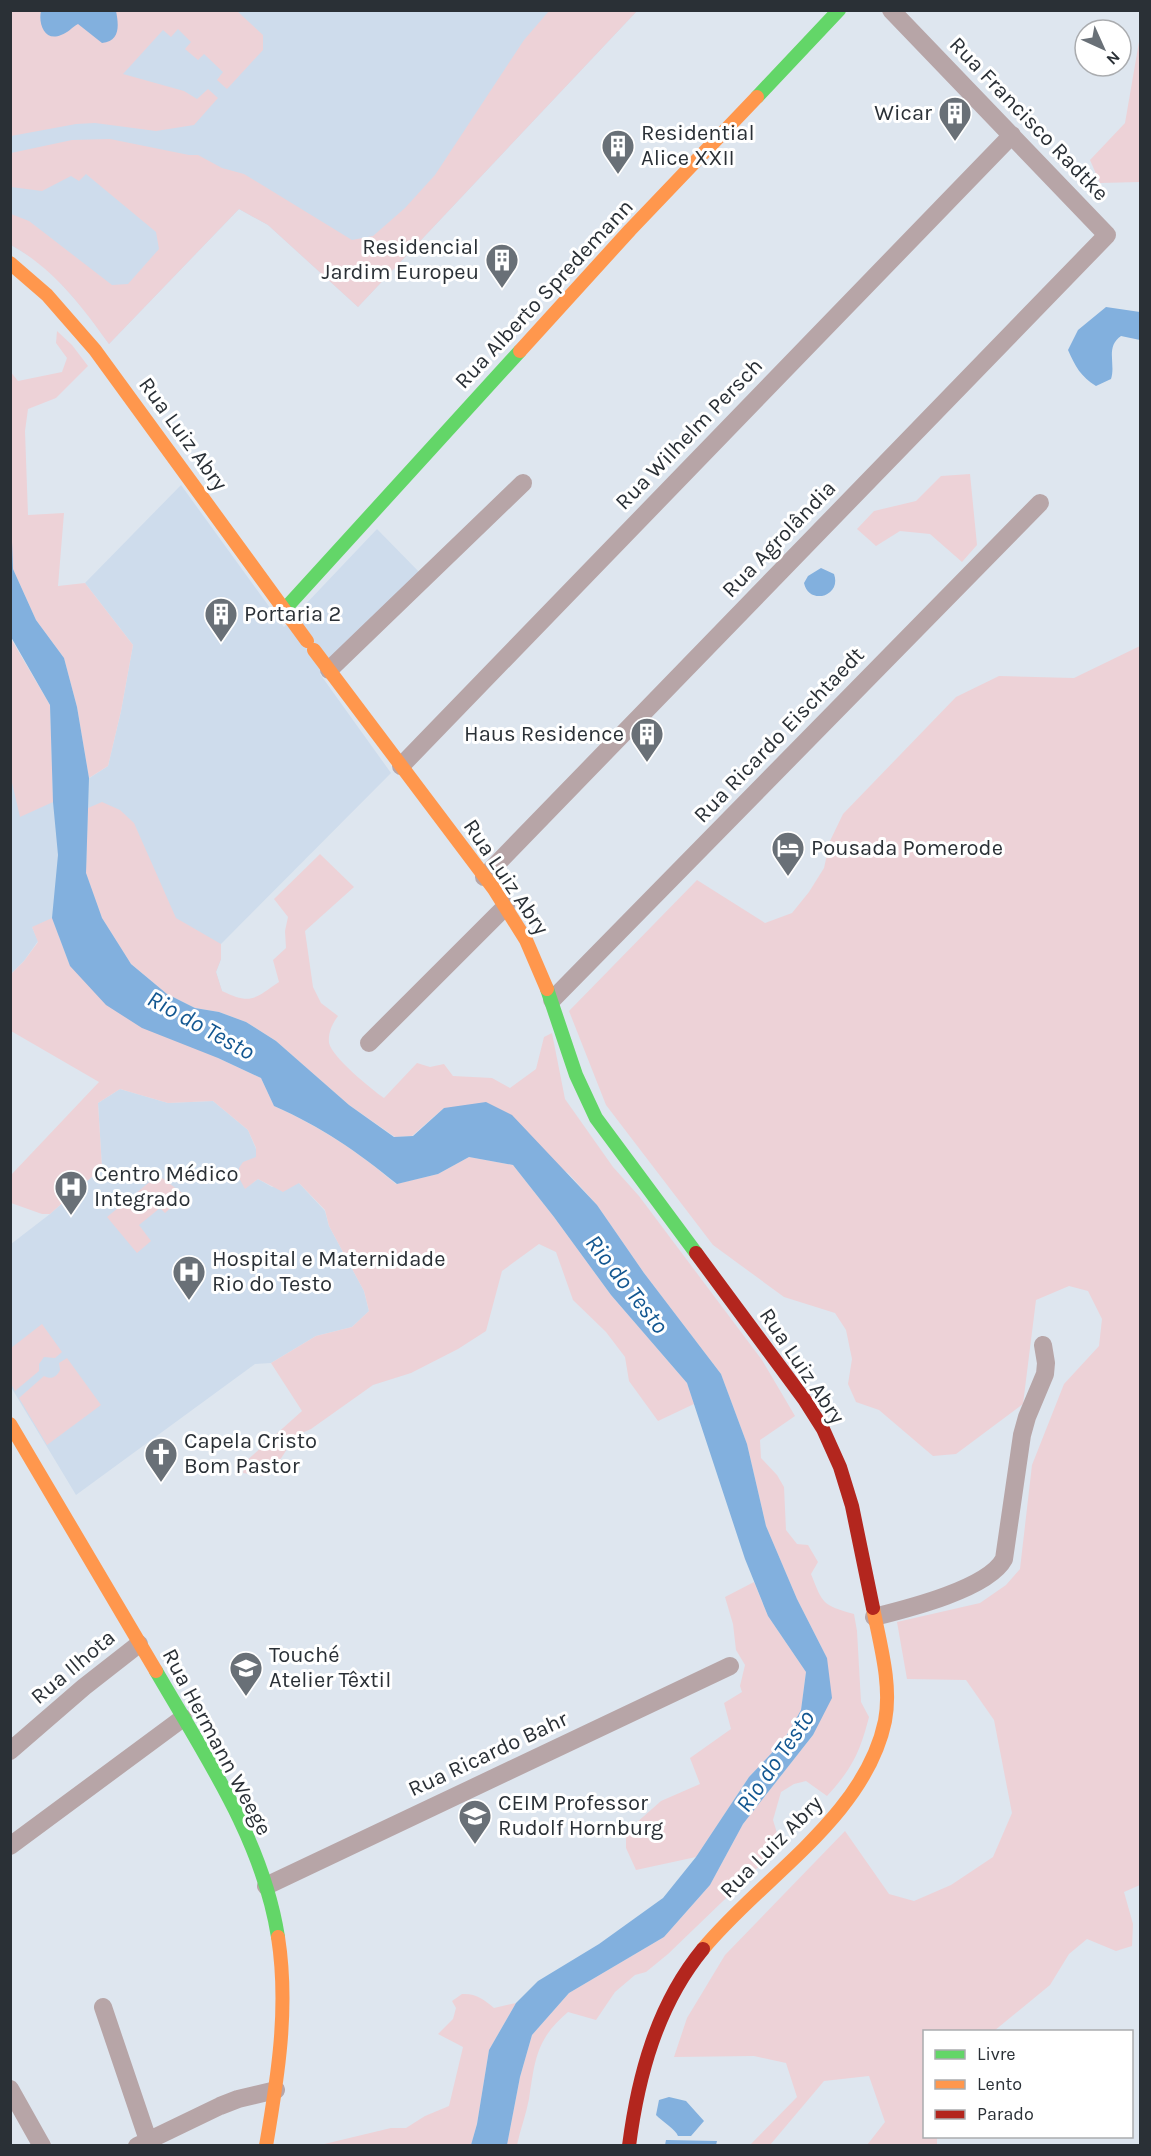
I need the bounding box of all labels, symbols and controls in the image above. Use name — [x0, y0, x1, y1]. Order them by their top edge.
north arrow — [1073, 18, 1133, 78]
street label: Rua Francisco Radtke — [944, 32, 1114, 206]
text: N — [1102, 47, 1124, 69]
building icon: Wicar — [937, 95, 973, 142]
place label: Wicar — [874, 100, 932, 126]
place label: Residential Alice XXII — [641, 120, 755, 171]
building icon: Residential Alice XXII — [600, 128, 636, 175]
street label: Rua Alberto Spredemann — [449, 194, 639, 394]
place label: Residencial Jardim Europeu — [322, 234, 479, 285]
building icon: Residencial Jardim Europeu — [484, 242, 520, 289]
street label: Rua Wilhelm Persch — [610, 353, 768, 515]
street label: Rua Luiz Abry — [133, 372, 233, 496]
street label: Rua Agrolândia — [717, 475, 841, 603]
building icon: Portaria 2 — [203, 596, 239, 643]
place label: Portaria 2 — [244, 601, 341, 627]
street label: Rua Ricardo Eischtaedt — [688, 642, 870, 828]
building icon: Haus Residence — [629, 716, 665, 763]
place label: Haus Residence — [464, 721, 624, 747]
street label: Rua Luiz Abry — [458, 814, 554, 940]
hotel icon: Pousada Pomerode — [770, 830, 806, 877]
place label: Pousada Pomerode — [811, 835, 1003, 861]
water label: Rio do Testo — [143, 984, 260, 1066]
place label: Centro Médico Integrado — [94, 1161, 238, 1212]
hospital icon: Centro Médico Integrado — [53, 1169, 89, 1216]
water label: Rio do Testo — [580, 1229, 674, 1339]
place label: Hospital e Maternidade Rio do Testo — [212, 1246, 446, 1297]
hospital icon: Hospital e Maternidade Rio do Testo — [171, 1254, 207, 1301]
street label: Rua Luiz Abry — [754, 1303, 850, 1429]
place label: Capela Cristo Bom Pastor — [184, 1428, 317, 1479]
church icon: Capela Cristo Bom Pastor — [143, 1436, 179, 1483]
street label: Rua Ilhota — [26, 1624, 120, 1710]
place label: Touché Atelier Têxtil — [269, 1642, 391, 1693]
street label: Rua Hermann Weege — [157, 1644, 277, 1840]
school or university icon: Touché Atelier Têxtil — [228, 1650, 264, 1697]
water label: Rio do Testo — [730, 1704, 820, 1817]
street label: Rua Ricardo Bahr — [404, 1706, 572, 1802]
place label: CEIM Professor Rudolf Hornburg — [498, 1790, 664, 1841]
street label: Rua Luiz Abry — [714, 1790, 828, 1904]
school or university icon: CEIM Professor Rudolf Hornburg — [457, 1798, 493, 1845]
legend — [923, 2030, 1133, 2138]
text: Livre — [977, 2043, 1016, 2065]
text: Lento — [977, 2073, 1022, 2095]
text: Parado — [977, 2103, 1034, 2125]

